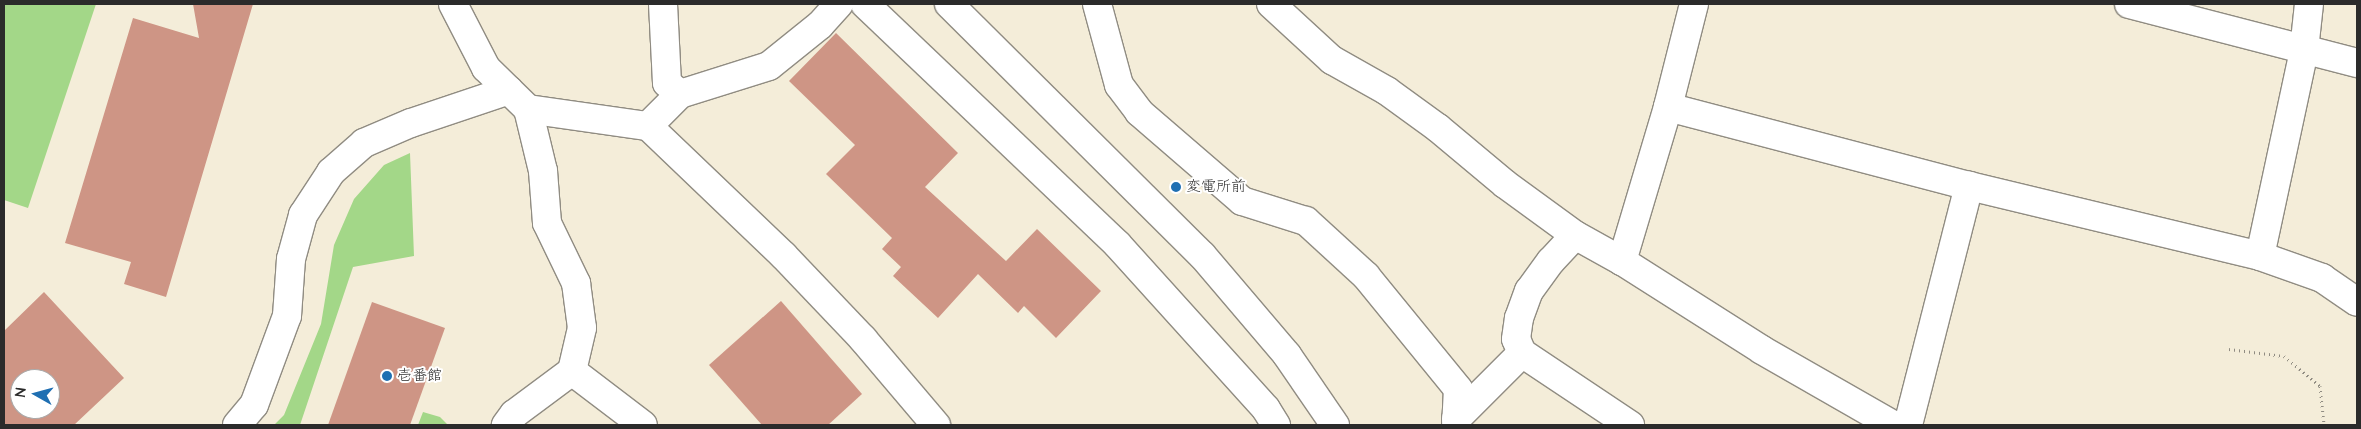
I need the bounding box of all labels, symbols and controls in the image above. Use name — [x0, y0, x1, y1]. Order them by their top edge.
place label: 変電所前 — [1186, 178, 1246, 196]
marker: 変電所前 — [1170, 181, 1182, 193]
place label: 壱番館 — [397, 367, 442, 385]
north arrow — [10, 369, 60, 419]
marker: 壱番館 — [381, 370, 393, 382]
text: N — [11, 387, 32, 398]

